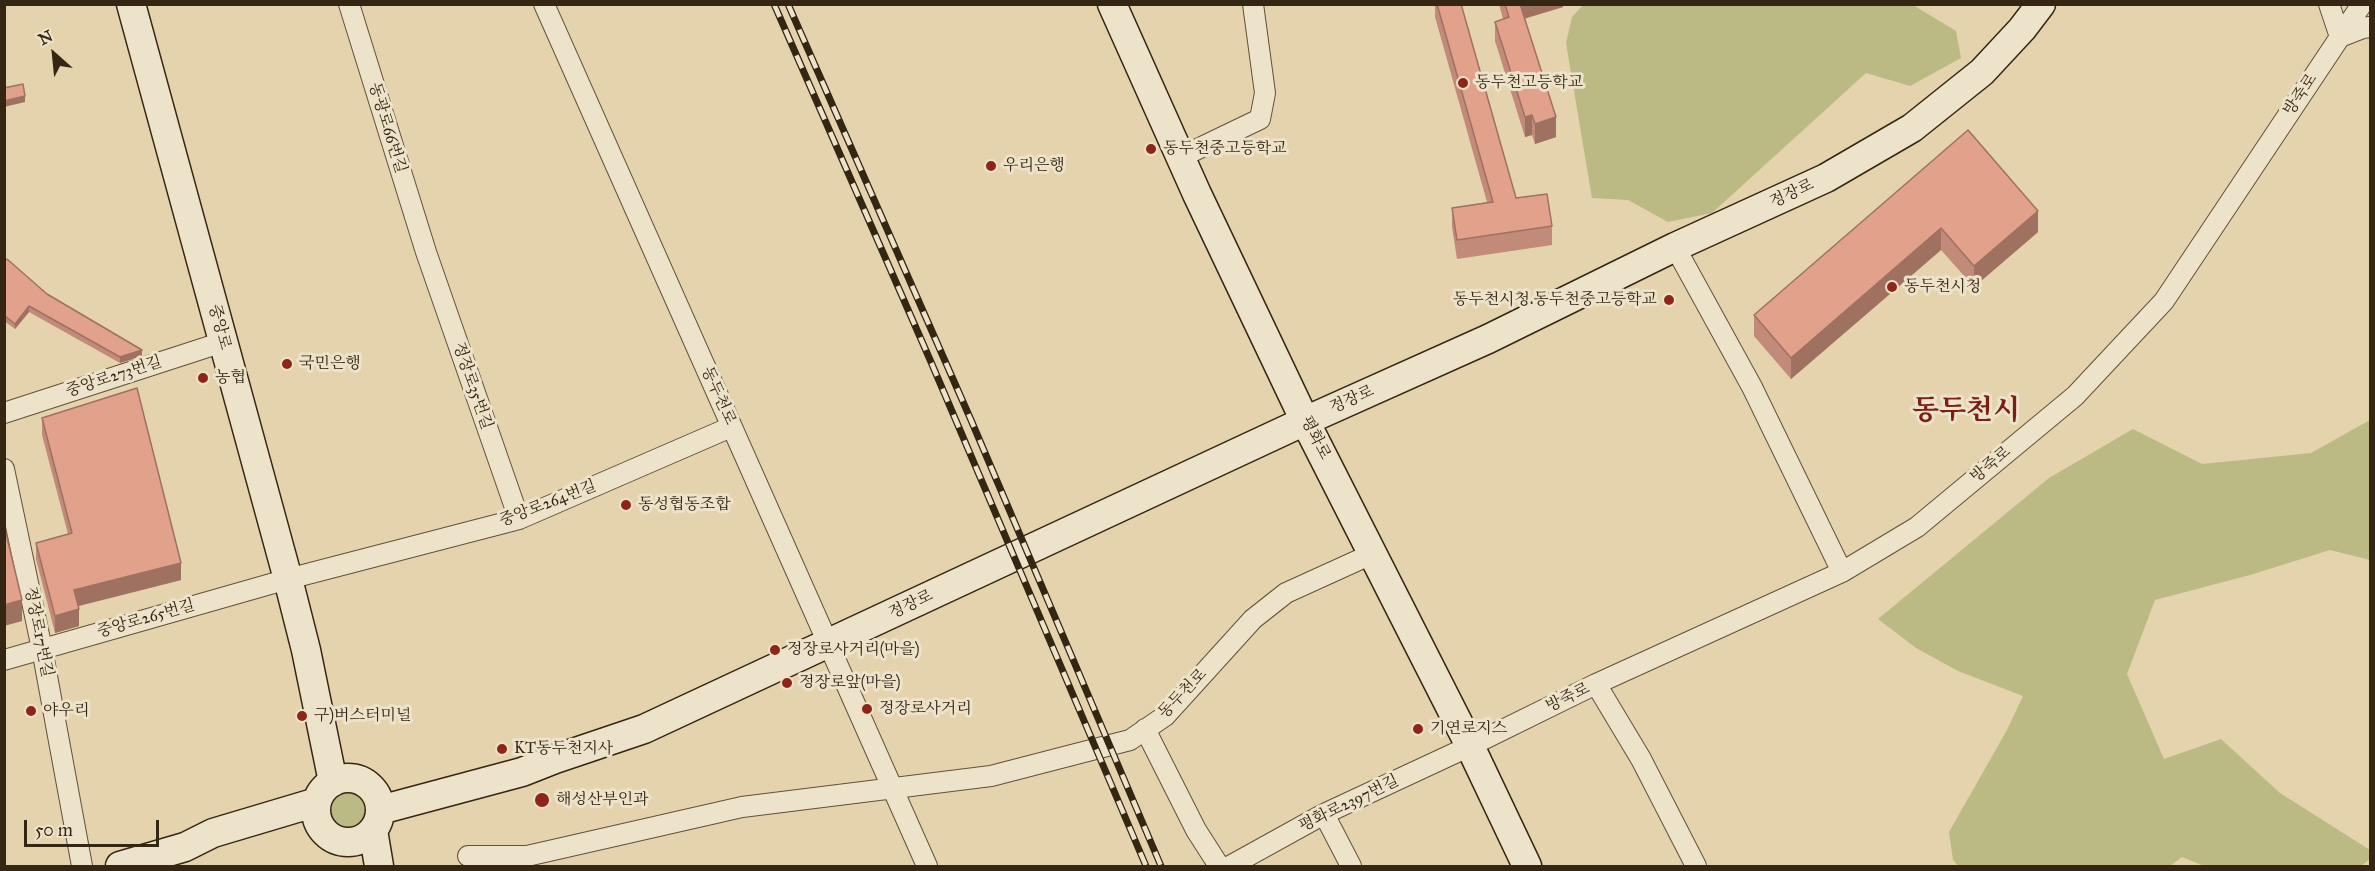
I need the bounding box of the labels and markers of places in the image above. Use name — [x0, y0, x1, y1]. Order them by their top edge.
place label: 동두천고등학교 — [1475, 73, 1583, 93]
marker: 동두천고등학교 — [1456, 76, 1470, 90]
place label: 동두천중고등학교 — [1163, 139, 1287, 159]
marker: 동두천중고등학교 — [1144, 142, 1158, 156]
place label: 우리은행 — [1003, 156, 1065, 176]
marker: 우리은행 — [984, 159, 998, 173]
place label: 동두천시청 — [1904, 277, 1981, 297]
marker: 동두천시청 — [1885, 280, 1899, 294]
place label: 동두천시청.동두천중고등학교 — [1453, 290, 1657, 310]
marker: 동두천시청.동두천중고등학교 — [1662, 293, 1676, 307]
place label: 국민은행 — [299, 354, 361, 374]
marker: 국민은행 — [280, 357, 294, 371]
place label: 농협 — [215, 368, 246, 388]
marker: 농협 — [196, 371, 210, 385]
place label: 동성협동조합 — [638, 495, 731, 515]
marker: 동성협동조합 — [619, 498, 633, 512]
place label: 정장로사거리(마을) — [787, 640, 920, 660]
marker: 정장로사거리(마을) — [768, 643, 782, 657]
place label: 정장로앞(마을) — [799, 673, 901, 693]
marker: 정장로앞(마을) — [780, 676, 794, 690]
place label: 정장로사거리 — [879, 699, 972, 719]
place label: 야우리 — [43, 701, 89, 721]
marker: 정장로사거리 — [860, 702, 874, 716]
marker: 야우리 — [24, 704, 38, 718]
place label: 구)버스터미널 — [314, 706, 411, 726]
marker: 구)버스터미널 — [295, 709, 309, 723]
place label: 기연로지스 — [1430, 719, 1507, 739]
marker: 기연로지스 — [1411, 722, 1425, 736]
place label: KT동두천지사 — [514, 739, 613, 759]
marker: KT동두천지사 — [495, 742, 509, 756]
place label: 해성산부인과 — [556, 790, 649, 810]
marker: 해성산부인과 — [533, 791, 551, 809]

